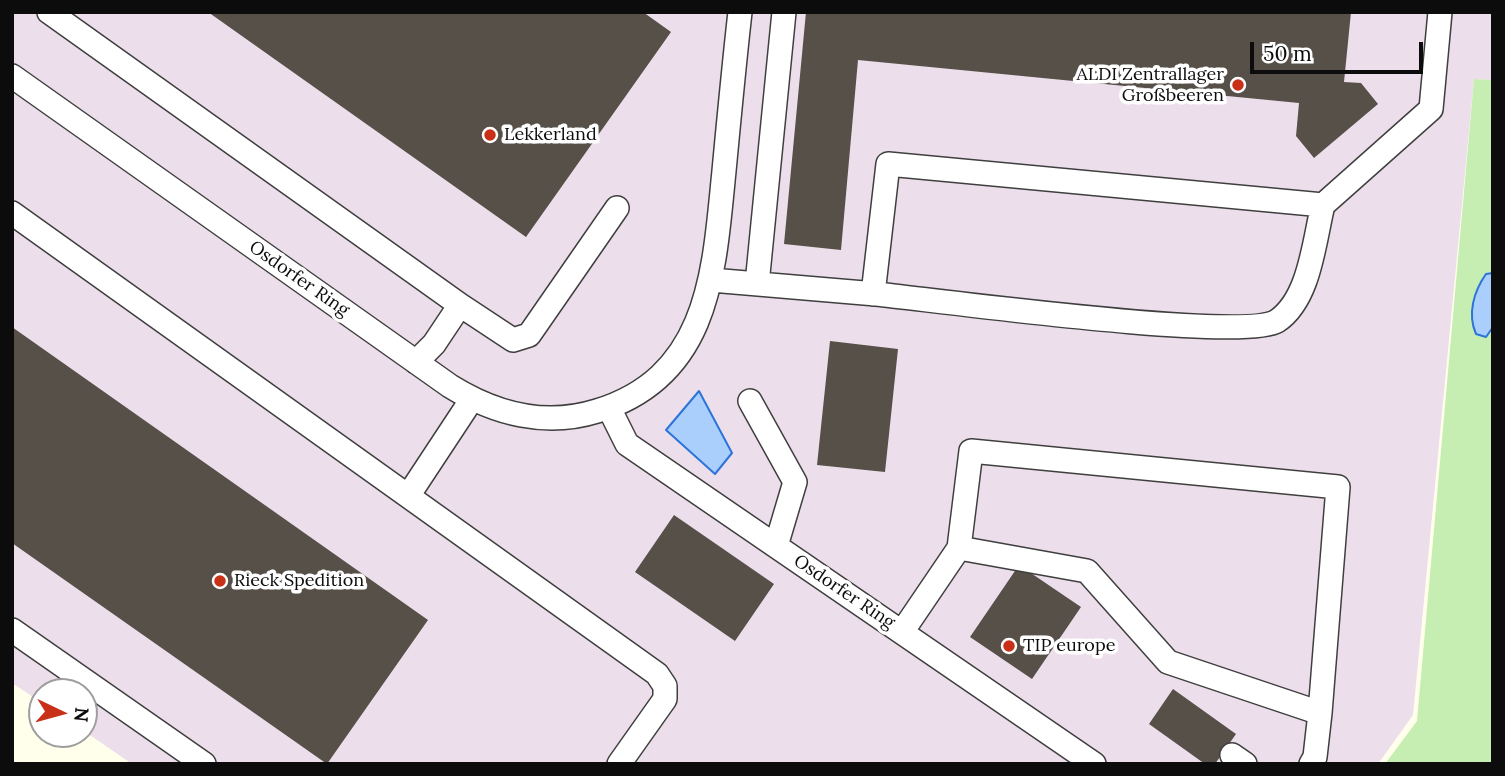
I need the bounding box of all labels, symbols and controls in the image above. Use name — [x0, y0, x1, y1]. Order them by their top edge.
scale bar — [1253, 28, 1426, 72]
text: 50 m — [1263, 40, 1312, 67]
place label: ALDI Zentrallager Großbeeren — [1076, 64, 1224, 106]
marker: ALDI Zentrallager Großbeeren — [1230, 77, 1246, 93]
place label: Lekkerland — [504, 124, 597, 146]
marker: Lekkerland — [482, 127, 498, 143]
street label: Osdorfer Ring — [245, 237, 353, 321]
street label: Osdorfer Ring — [789, 550, 899, 634]
place label: Rieck Spedition — [234, 570, 364, 592]
marker: Rieck Spedition — [212, 573, 228, 589]
place label: TIP europe — [1023, 635, 1115, 657]
marker: TIP europe — [1001, 638, 1017, 654]
north arrow — [28, 678, 98, 748]
text: N — [69, 706, 95, 723]

